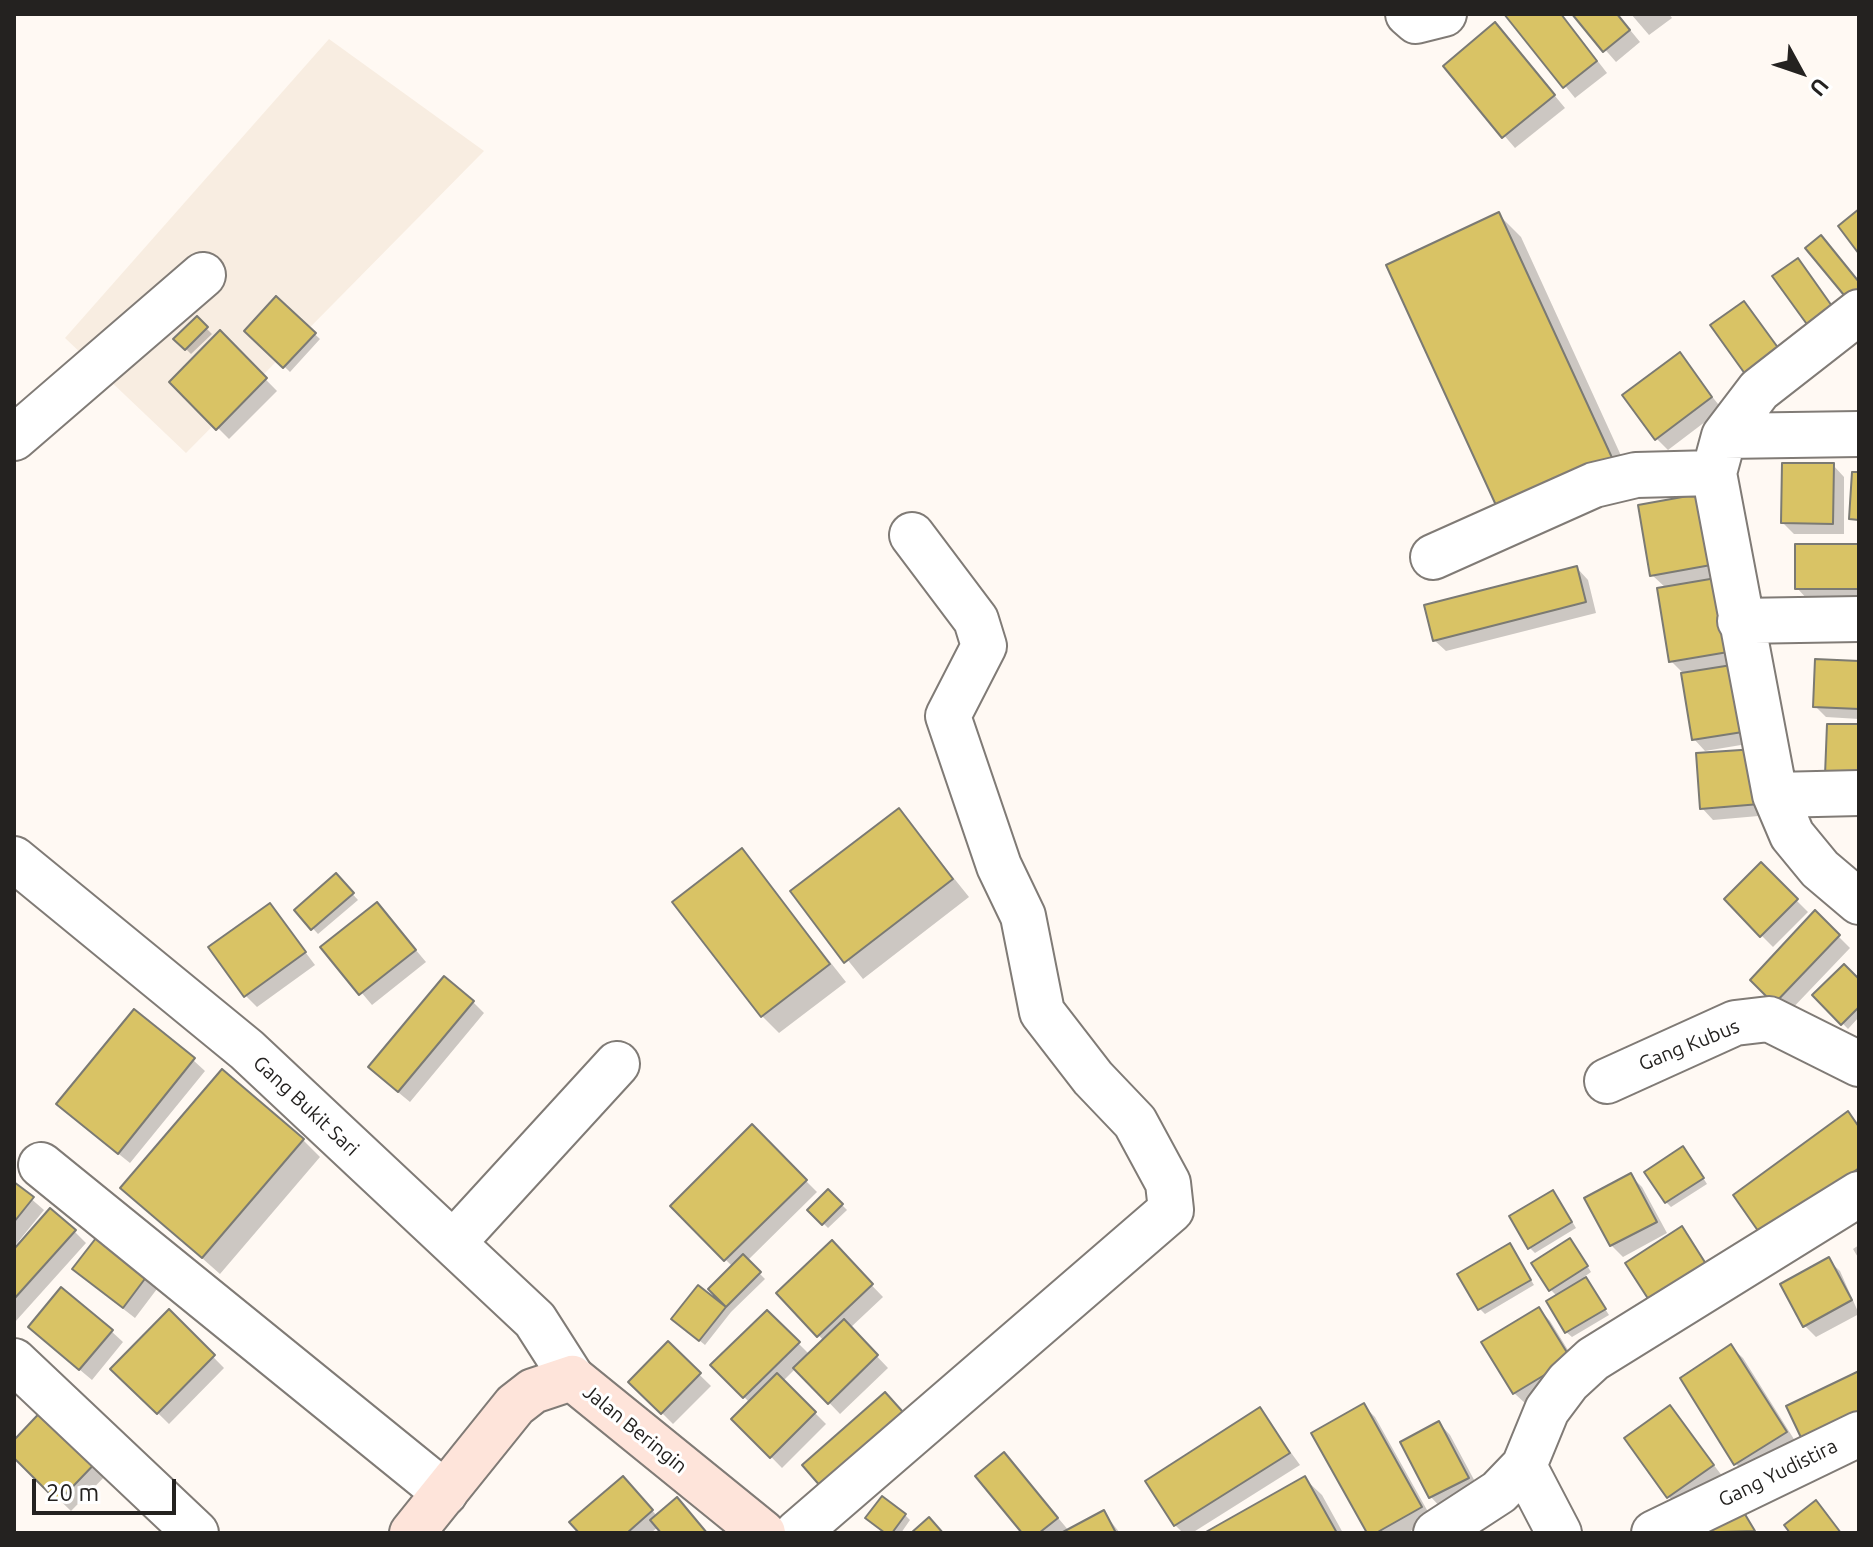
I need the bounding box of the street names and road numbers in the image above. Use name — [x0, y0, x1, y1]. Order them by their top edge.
street label: Gang Kubus — [1635, 1014, 1743, 1076]
street label: Gang Bukit Sari — [248, 1051, 364, 1161]
street label: Jalan Beringin — [578, 1380, 692, 1478]
street label: Gang Yudistira — [1715, 1434, 1841, 1512]

